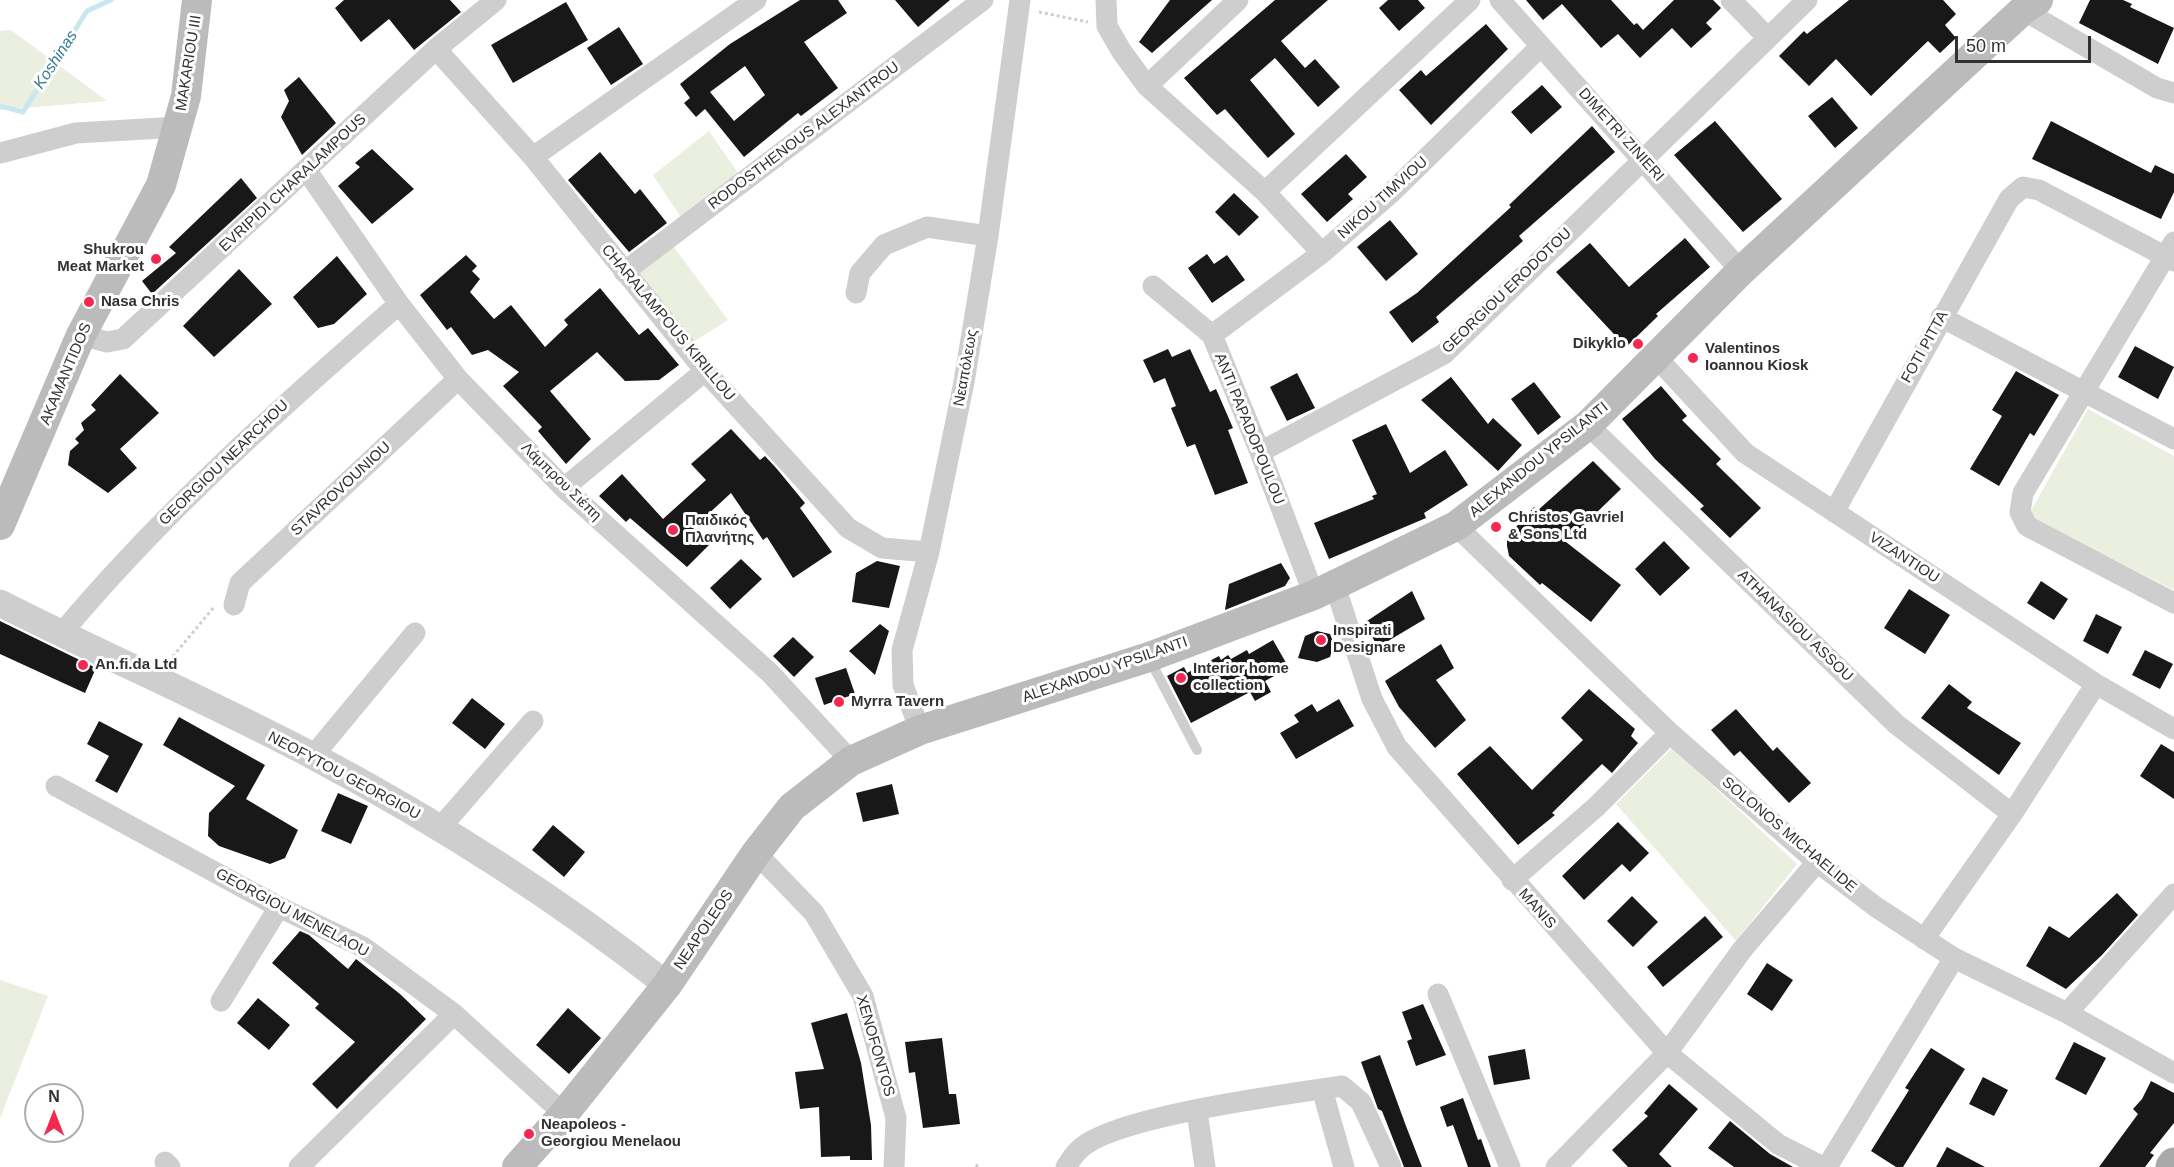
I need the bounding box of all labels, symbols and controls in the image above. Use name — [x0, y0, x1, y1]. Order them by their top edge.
street label: MAKARIOU III — [173, 14, 205, 112]
scale bar — [1958, 24, 2094, 62]
water label: Koshinas — [30, 27, 82, 93]
text: 50 m — [1966, 36, 2006, 56]
street label: RODOSTHENOUS ALEXANTROU — [705, 58, 903, 214]
street label: DIMETRI ZINIERI — [1574, 85, 1668, 185]
street label: EVRIPIDI CHARALAMPOUS — [216, 110, 370, 256]
street label: NIKOU TIMVIOU — [1335, 153, 1431, 243]
street label: GEORGIOU ERODOTOU — [1438, 224, 1576, 358]
place label: Shukrou Meat Market — [57, 241, 144, 276]
street label: CHARALAMPOUS KIRILLOU — [597, 241, 739, 405]
marker: Shukrou Meat Market — [149, 252, 163, 266]
place label: Nasa Chris — [101, 293, 179, 311]
marker: Nasa Chris — [82, 295, 96, 309]
street label: FOTI PITTA — [1898, 308, 1952, 386]
street label: AKAMANTIDOS — [36, 320, 96, 428]
street label: Νεαπόλεως — [950, 328, 982, 408]
place label: Dikyklo — [1573, 335, 1626, 353]
marker: Dikyklo — [1631, 337, 1645, 351]
place label: Valentinos Ioannou Kiosk — [1705, 340, 1808, 375]
street label: ANTI PAPADOPOULOU — [1210, 351, 1288, 507]
marker: Valentinos Ioannou Kiosk — [1686, 351, 1700, 365]
street label: GEORGIOU NEARCHOU — [156, 397, 292, 529]
street label: ALEXANDOU YPSILANTI — [1466, 398, 1612, 522]
street label: STAVROVOUNIOU — [288, 438, 394, 540]
street label: Λάμπρου Σιέπη — [517, 439, 605, 525]
place label: Christos Gavriel & Sons Ltd — [1508, 509, 1624, 544]
place label: Παιδικός Πλανήτης — [685, 512, 754, 547]
marker: Christos Gavriel & Sons Ltd — [1489, 520, 1503, 534]
marker: Παιδικός Πλανήτης — [666, 523, 680, 537]
street label: VIZANTIOU — [1866, 529, 1942, 587]
street label: ATHANASIOU ASSOU — [1734, 566, 1856, 686]
place label: Inspirati Designare — [1333, 622, 1406, 657]
street label: ALEXANDOU YPSILANTI — [1020, 633, 1190, 707]
marker: Inspirati Designare — [1314, 633, 1328, 647]
place label: An.fi.da Ltd — [95, 656, 177, 674]
marker: An.fi.da Ltd — [76, 658, 90, 672]
place label: Interior home collection — [1193, 660, 1289, 695]
marker: Interior home collection — [1174, 671, 1188, 685]
place label: Myrra Tavern — [851, 693, 944, 711]
marker: Myrra Tavern — [832, 695, 846, 709]
street label: NEOFYTOU GEORGIOU — [265, 728, 423, 824]
street label: SOLONOS MICHAELIDE — [1718, 773, 1860, 897]
street label: GEORGIOU MENELAOU — [212, 865, 372, 961]
street label: MANIS — [1514, 885, 1560, 933]
street label: NEAPOLEOS — [671, 887, 737, 973]
street label: XENOFONTOS — [852, 993, 898, 1099]
north arrow — [24, 1083, 84, 1143]
text: N — [48, 1088, 60, 1105]
place label: Neapoleos - Georgiou Menelaou — [541, 1116, 681, 1151]
marker: Neapoleos - Georgiou Menelaou — [522, 1127, 536, 1141]

